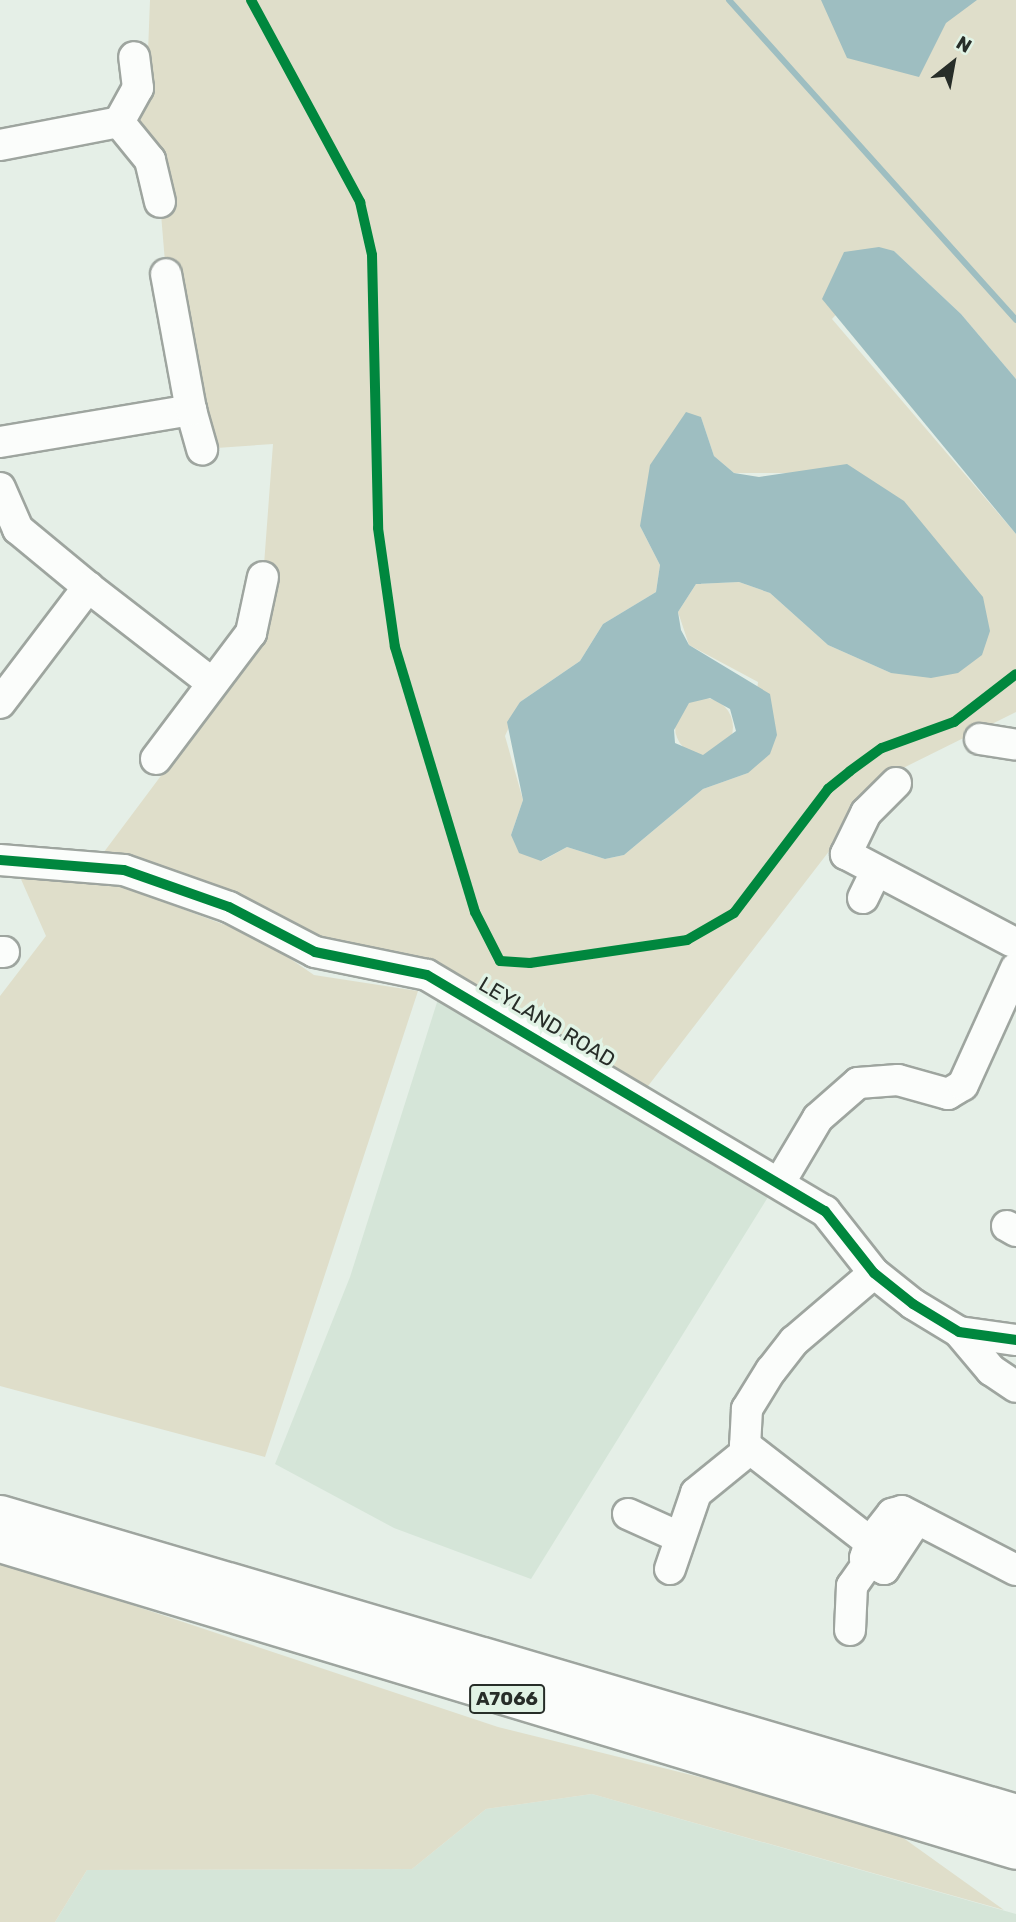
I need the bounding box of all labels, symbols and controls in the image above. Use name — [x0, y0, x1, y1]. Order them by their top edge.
north arrow — [918, 28, 988, 98]
text: N — [952, 31, 976, 58]
street label: LEYLAND ROAD — [474, 971, 620, 1073]
road number: A7066 — [468, 1684, 546, 1714]

